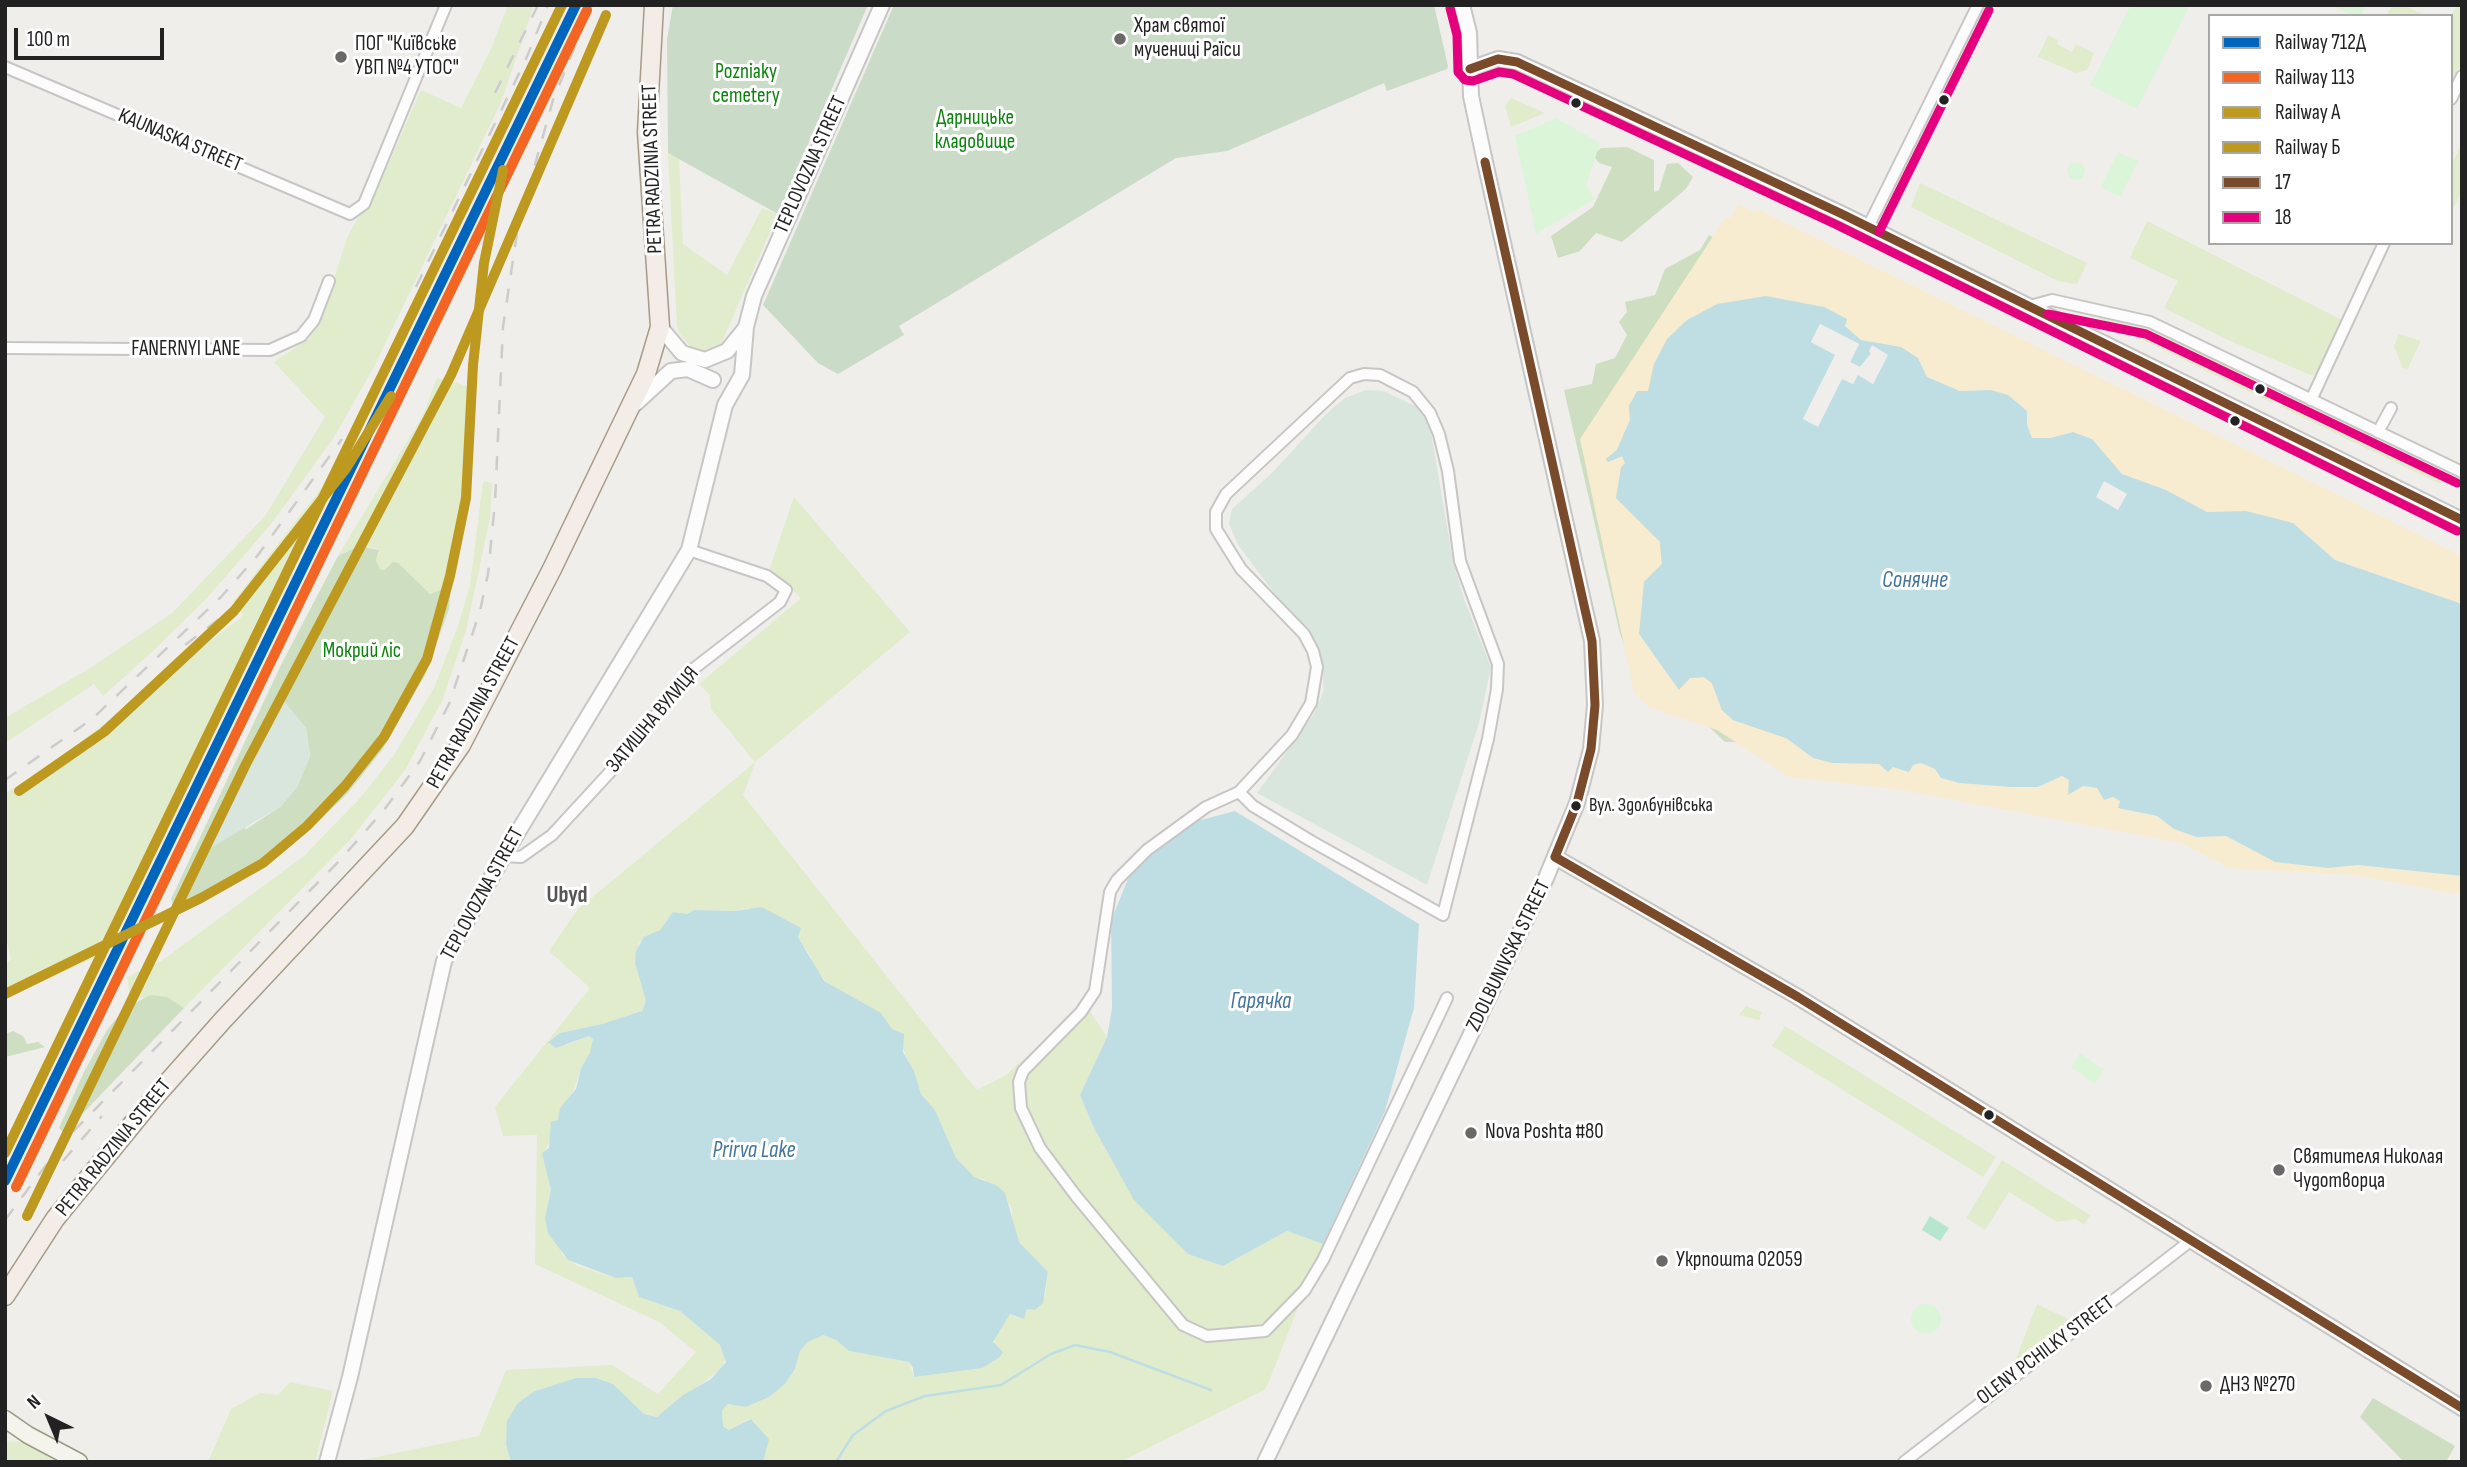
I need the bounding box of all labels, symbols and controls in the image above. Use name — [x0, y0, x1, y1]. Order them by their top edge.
scale bar — [18, 14, 168, 58]
place label: Храм святої мучениці Раїси — [1134, 14, 1241, 64]
legend — [2208, 14, 2453, 245]
text: 100 m — [27, 27, 70, 52]
text: Railway 712Д — [2275, 30, 2366, 55]
marker: Храм святої мучениці Раїси — [1112, 31, 1128, 47]
place label: ПОГ "Київське УВП №4 УТОС" — [355, 32, 459, 82]
marker: ПОГ "Київське УВП №4 УТОС" — [333, 49, 349, 65]
park label: Pozniaky cemetery — [712, 60, 780, 110]
text: Railway 113 — [2275, 65, 2355, 90]
street label: PETRA RADZINIA STREET — [637, 84, 669, 254]
street label: TEPLOVOZNA STREET — [769, 92, 853, 238]
unlabelled marker — [1937, 93, 1951, 107]
unlabelled marker — [1569, 96, 1583, 110]
text: Railway A — [2275, 100, 2340, 125]
street label: KAUNASKA STREET — [114, 104, 246, 178]
park label: Дарницьке кладовище — [935, 106, 1015, 156]
text: Railway Б — [2275, 135, 2340, 160]
text: 17 — [2275, 170, 2291, 195]
text: 18 — [2275, 205, 2292, 230]
street label: FANERNYI LANE — [131, 337, 241, 363]
unlabelled marker — [2253, 382, 2267, 396]
unlabelled marker — [2228, 414, 2242, 428]
water label: Сонячне — [1882, 567, 1948, 595]
street label: PETRA RADZINIA STREET — [422, 633, 526, 793]
park label: Мокрий ліс — [323, 639, 401, 665]
street label: ЗАТИШНА ВУЛИЦЯ — [601, 662, 705, 778]
place label: Вул. Здолбунівська — [1589, 795, 1713, 817]
marker: Вул. Здолбунівська — [1569, 799, 1583, 813]
street label: TEPLOVOZNA STREET — [436, 823, 530, 965]
street label: ZDOLBUNIVSKA STREET — [1461, 876, 1557, 1036]
district label: Ubyd — [546, 882, 588, 910]
water label: Гарячка — [1231, 988, 1291, 1016]
street label: PETRA RADZINIA STREET — [51, 1074, 177, 1222]
unlabelled marker — [1982, 1108, 1996, 1122]
place label: Nova Poshta #80 — [1485, 1120, 1604, 1146]
marker: Nova Poshta #80 — [1463, 1125, 1479, 1141]
water label: Prirva Lake — [713, 1137, 795, 1165]
place label: Святителя Николая Чудотворца — [2293, 1145, 2443, 1195]
marker: Святителя Николая Чудотворца — [2271, 1162, 2287, 1178]
place label: Укрпошта 02059 — [1676, 1248, 1803, 1274]
marker: Укрпошта 02059 — [1654, 1253, 1670, 1269]
street label: OLENY PCHILKY STREET — [1972, 1291, 2120, 1411]
place label: ДНЗ №270 — [2220, 1373, 2295, 1399]
marker: ДНЗ №270 — [2198, 1378, 2214, 1394]
north arrow — [14, 1383, 84, 1453]
text: N — [23, 1390, 46, 1414]

